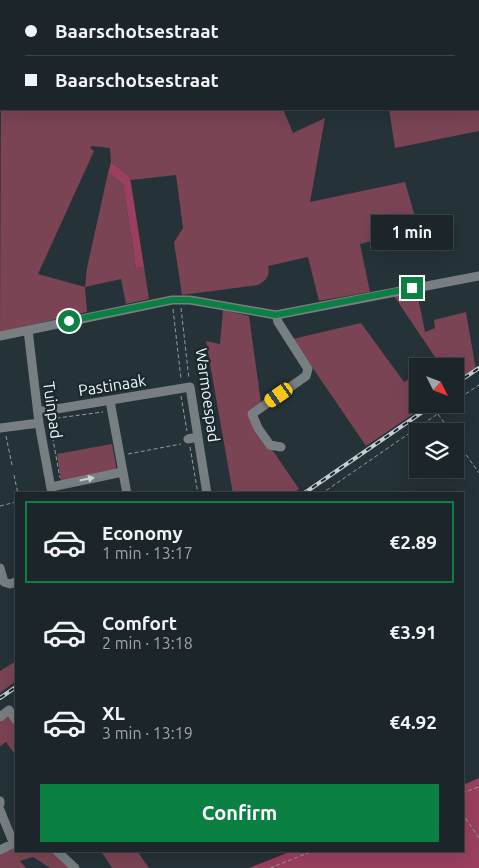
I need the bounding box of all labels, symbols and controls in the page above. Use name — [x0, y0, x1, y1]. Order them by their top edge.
text: Baarschotsestraat — [55, 20, 219, 42]
text: Baarschotsestraat — [55, 69, 219, 91]
callout: 1 min — [371, 216, 453, 250]
text: 1 min — [392, 223, 432, 241]
route end — [401, 277, 423, 299]
route start — [58, 310, 80, 332]
street label: Warmoespad — [193, 347, 223, 443]
north arrow — [409, 358, 464, 412]
map controls — [409, 358, 464, 478]
street label: Pastinaak — [77, 371, 147, 399]
street label: Tuinpad — [40, 380, 66, 440]
car — [262, 380, 295, 410]
button: layers — [409, 423, 464, 478]
one-way arrow — [79, 475, 95, 483]
icon: car — [42, 520, 87, 565]
text: Economy — [102, 522, 183, 544]
text: €2.89 — [389, 531, 437, 553]
text: 1 min · 13:17 — [102, 544, 193, 562]
icon: car — [42, 610, 87, 655]
text: Comfort — [102, 612, 177, 634]
text: €3.91 — [389, 621, 437, 643]
text: 2 min · 13:18 — [102, 634, 193, 652]
icon: car — [42, 700, 87, 745]
text: XL — [102, 702, 125, 724]
text: €4.92 — [389, 711, 437, 733]
text: 3 min · 13:19 — [102, 724, 193, 742]
button: Confirm — [40, 784, 439, 842]

